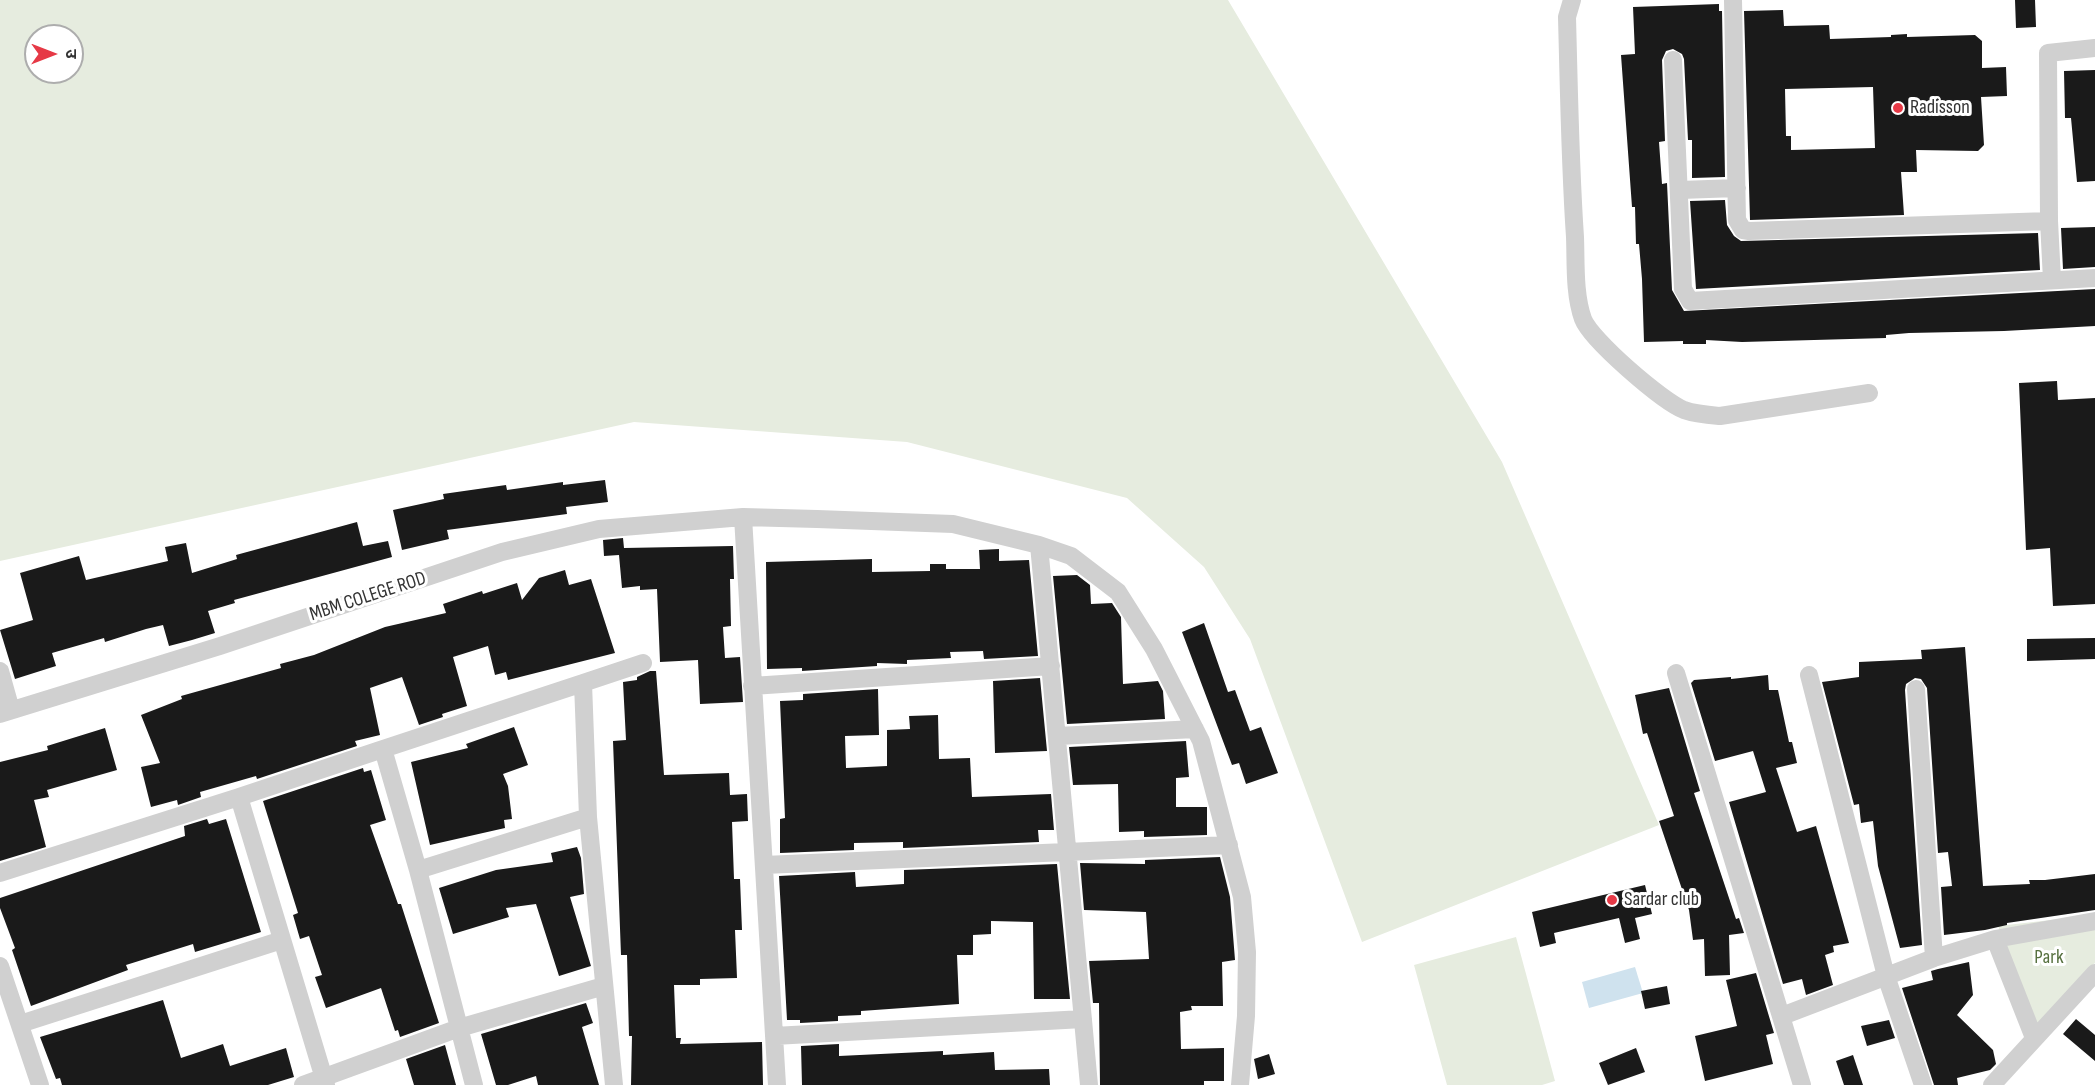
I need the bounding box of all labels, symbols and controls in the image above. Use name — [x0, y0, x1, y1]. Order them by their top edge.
north arrow — [24, 24, 84, 84]
text: उ — [61, 49, 80, 59]
place label: Radisson — [1910, 96, 1970, 120]
marker: Radisson — [1891, 101, 1905, 115]
street label: MBM COLEGE ROD — [307, 567, 429, 627]
place label: Sardar club — [1624, 888, 1699, 912]
marker: Sardar club — [1605, 893, 1619, 907]
park label: Park — [2034, 946, 2064, 970]

